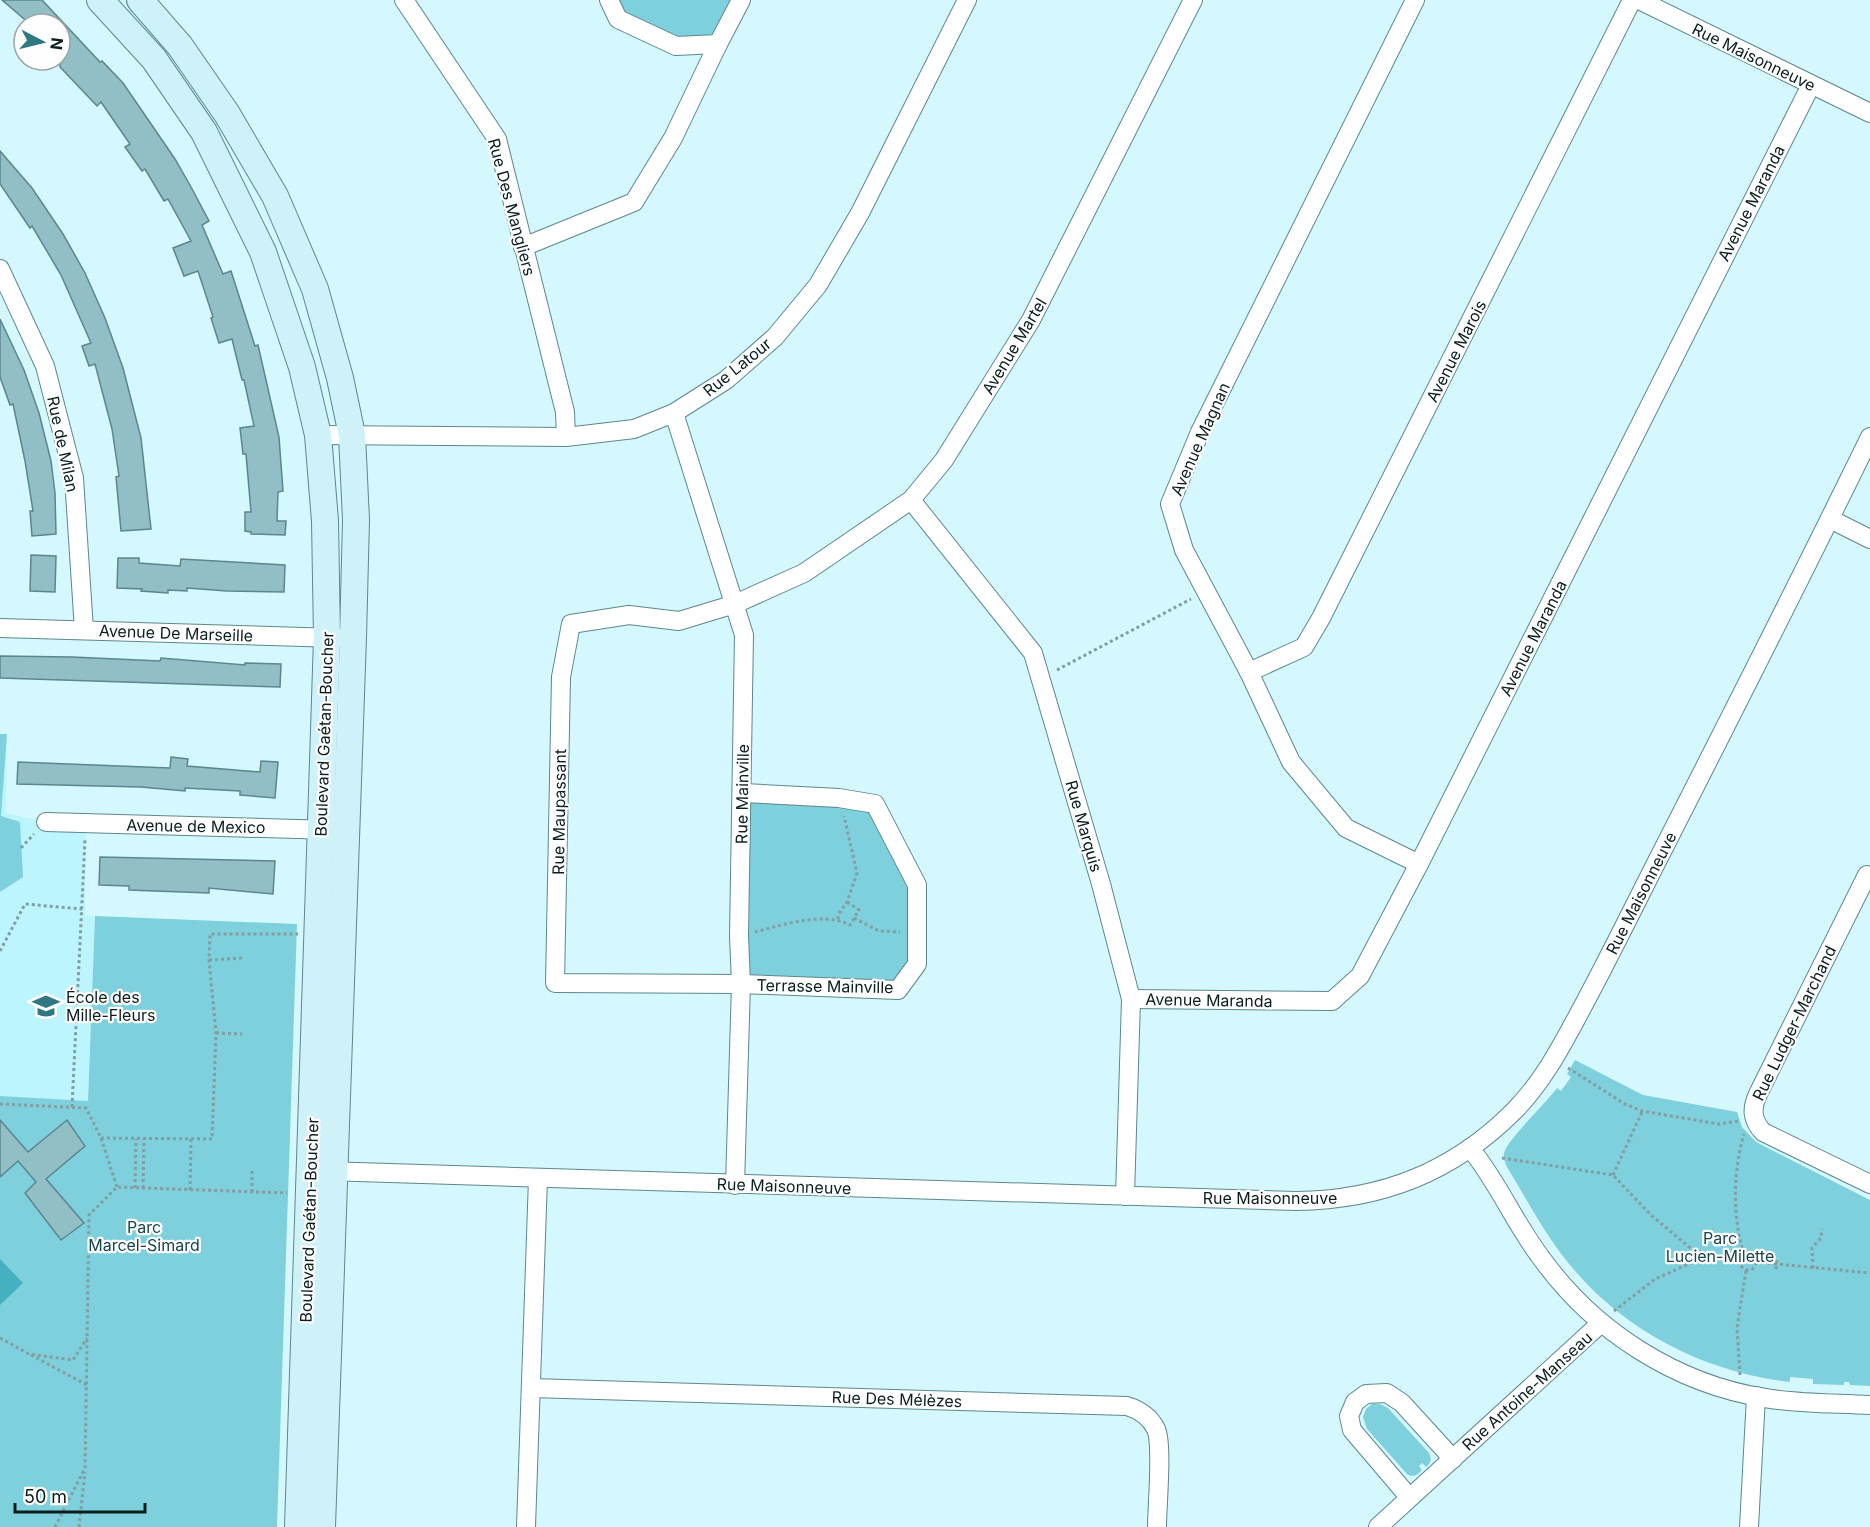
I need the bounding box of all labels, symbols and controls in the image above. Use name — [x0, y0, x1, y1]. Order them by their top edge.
north arrow — [12, 12, 72, 72]
street label: Rue Maisonneuve — [1689, 19, 1819, 95]
text: N — [46, 37, 68, 51]
street label: Rue Des Mangliers — [484, 136, 540, 278]
street label: Avenue Maranda — [1713, 142, 1789, 264]
street label: Avenue Martel — [977, 294, 1051, 398]
street label: Avenue Marois — [1422, 297, 1490, 405]
street label: Rue Latour — [699, 333, 775, 401]
street label: Avenue Magnan — [1166, 379, 1234, 499]
street label: Rue de Milan — [43, 394, 83, 494]
street label: Avenue Maranda — [1495, 577, 1571, 699]
street label: Avenue De Marseille — [99, 620, 253, 646]
street label: Boulevard Gaétan-Boucher — [310, 631, 338, 837]
street label: Rue Mainville — [731, 744, 753, 844]
street label: Rue Maupassant — [548, 749, 570, 875]
street label: Rue Marquis — [1061, 778, 1107, 874]
street label: Avenue de Mexico — [126, 815, 266, 837]
street label: Rue Maisonneuve — [1602, 828, 1680, 958]
street label: Rue Ludger-Marchand — [1748, 942, 1840, 1104]
street label: Terrasse Mainville — [756, 975, 894, 997]
place label: École des Mille-Fleurs — [66, 987, 155, 1025]
street label: Avenue Maranda — [1145, 989, 1273, 1011]
school or university icon: École des Mille-Fleurs — [31, 991, 61, 1021]
street label: Boulevard Gaétan-Boucher — [295, 1117, 323, 1323]
street label: Rue Maisonneuve — [716, 1174, 852, 1198]
street label: Rue Maisonneuve — [1203, 1188, 1337, 1208]
park label: Parc Marcel-Simard — [88, 1217, 200, 1255]
park label: Parc Lucien-Milette — [1666, 1228, 1774, 1266]
street label: Rue Antoine-Manseau — [1458, 1327, 1596, 1455]
street label: Rue Des Mélèzes — [831, 1387, 963, 1411]
scale bar — [15, 1476, 146, 1514]
text: 50 m — [24, 1486, 67, 1507]

